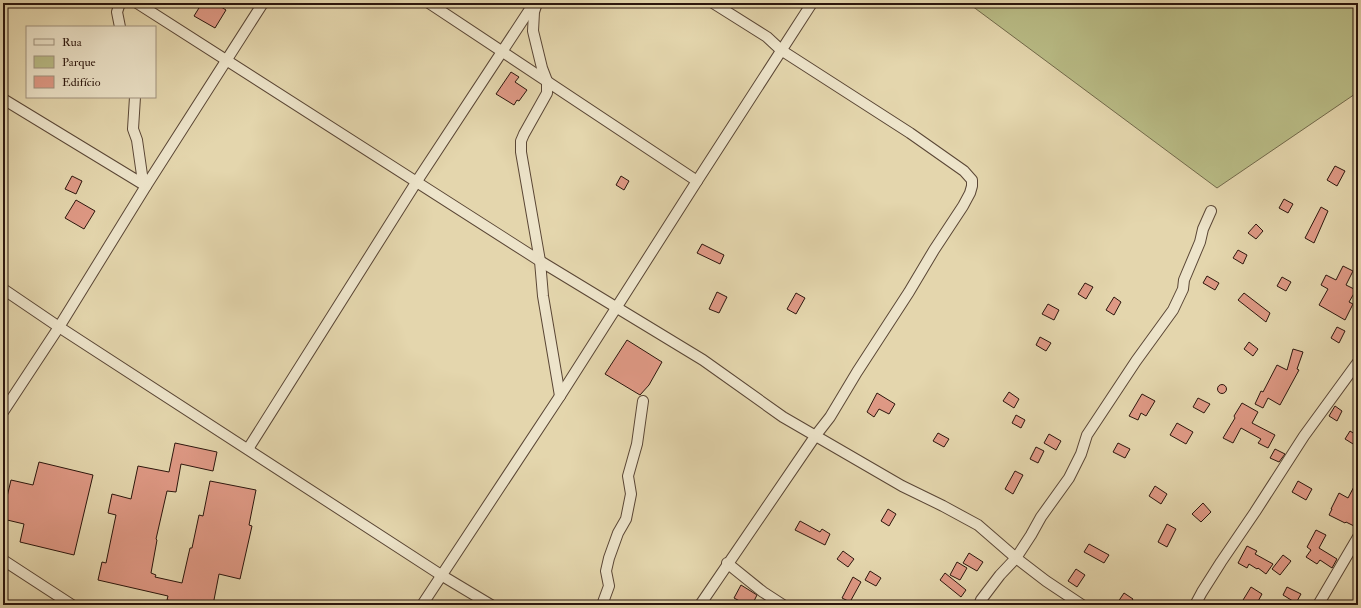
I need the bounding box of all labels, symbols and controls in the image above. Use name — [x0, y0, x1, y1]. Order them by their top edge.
legend — [26, 26, 156, 98]
text: Rua — [62, 35, 83, 50]
text: Parque — [62, 55, 96, 70]
text: Edifício — [62, 75, 101, 90]

